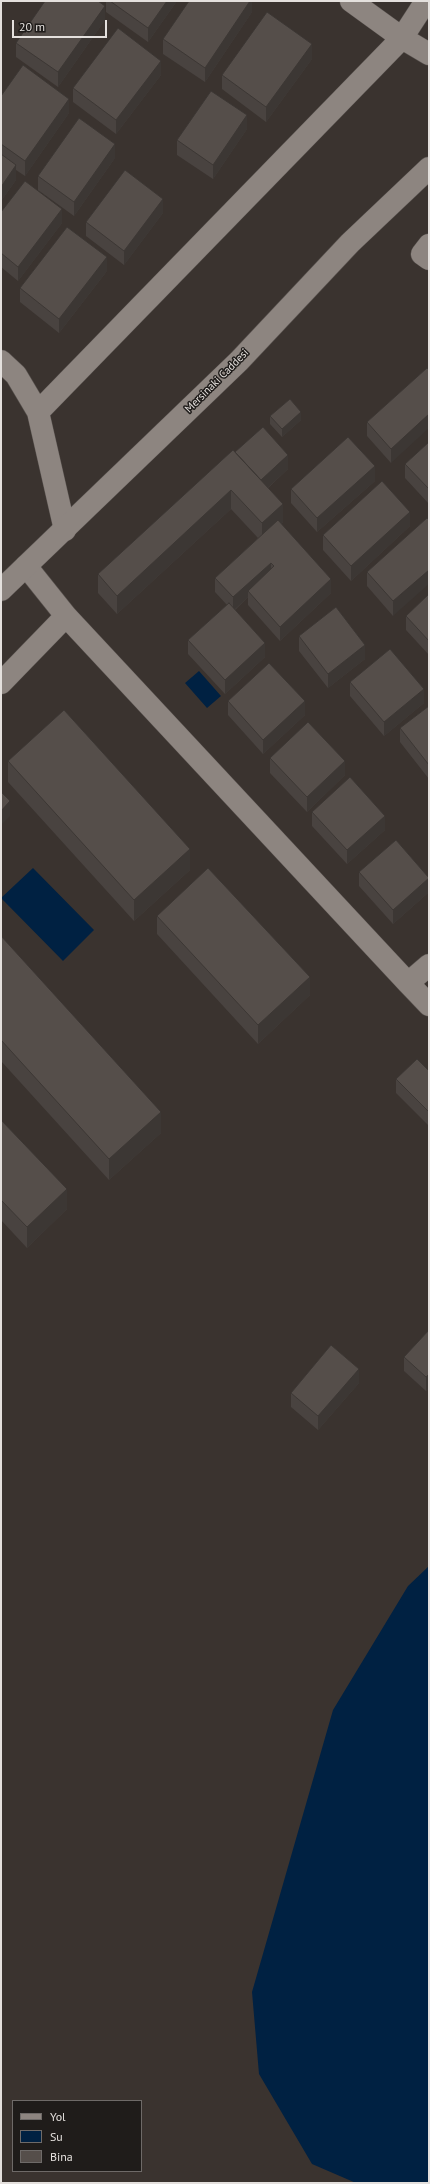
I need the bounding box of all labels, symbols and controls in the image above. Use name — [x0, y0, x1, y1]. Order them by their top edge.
scale bar — [14, 12, 109, 38]
text: 20 m — [19, 19, 45, 34]
street label: Mersinaki Caddesi — [182, 346, 252, 416]
legend — [12, 2100, 142, 2172]
text: Yol — [50, 2109, 66, 2124]
text: Su — [50, 2129, 63, 2144]
text: Bina — [50, 2149, 73, 2164]

